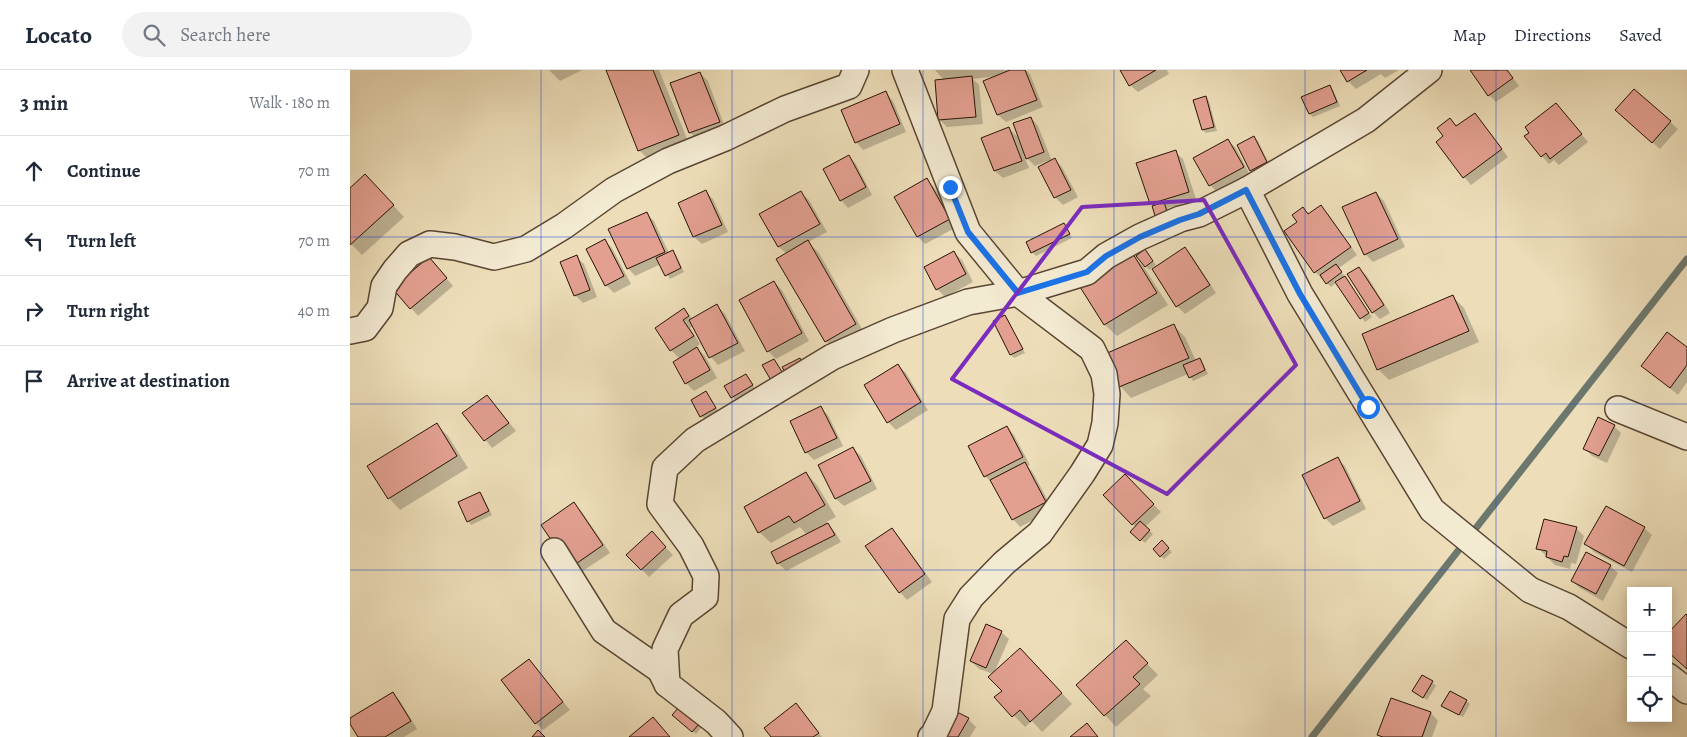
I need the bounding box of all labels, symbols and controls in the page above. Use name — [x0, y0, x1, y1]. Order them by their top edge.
search box — [122, 12, 472, 57]
text: Locato — [25, 19, 92, 51]
icon: search — [140, 21, 168, 49]
text: Search here — [180, 22, 271, 48]
text: Map — [1453, 23, 1486, 47]
text: Directions — [1514, 23, 1591, 47]
text: Saved — [1619, 23, 1662, 47]
text: 3 min — [20, 89, 68, 117]
text: Walk · 180 m — [249, 92, 330, 114]
icon: ahead — [20, 157, 48, 185]
text: Continue — [67, 158, 141, 184]
text: 70 m — [298, 160, 330, 182]
route end — [939, 176, 962, 199]
icon: left — [20, 227, 48, 255]
text: Turn left — [67, 228, 136, 254]
text: 70 m — [298, 230, 330, 252]
icon: right — [20, 297, 48, 325]
text: Turn right — [67, 298, 149, 324]
text: 40 m — [298, 300, 330, 322]
icon: arrive — [20, 367, 48, 395]
text: Arrive at destination — [67, 368, 230, 394]
route start — [1357, 396, 1380, 419]
map controls — [1627, 587, 1672, 722]
button: + — [1627, 587, 1672, 632]
button: − — [1627, 632, 1672, 677]
button: locate — [1627, 677, 1672, 722]

